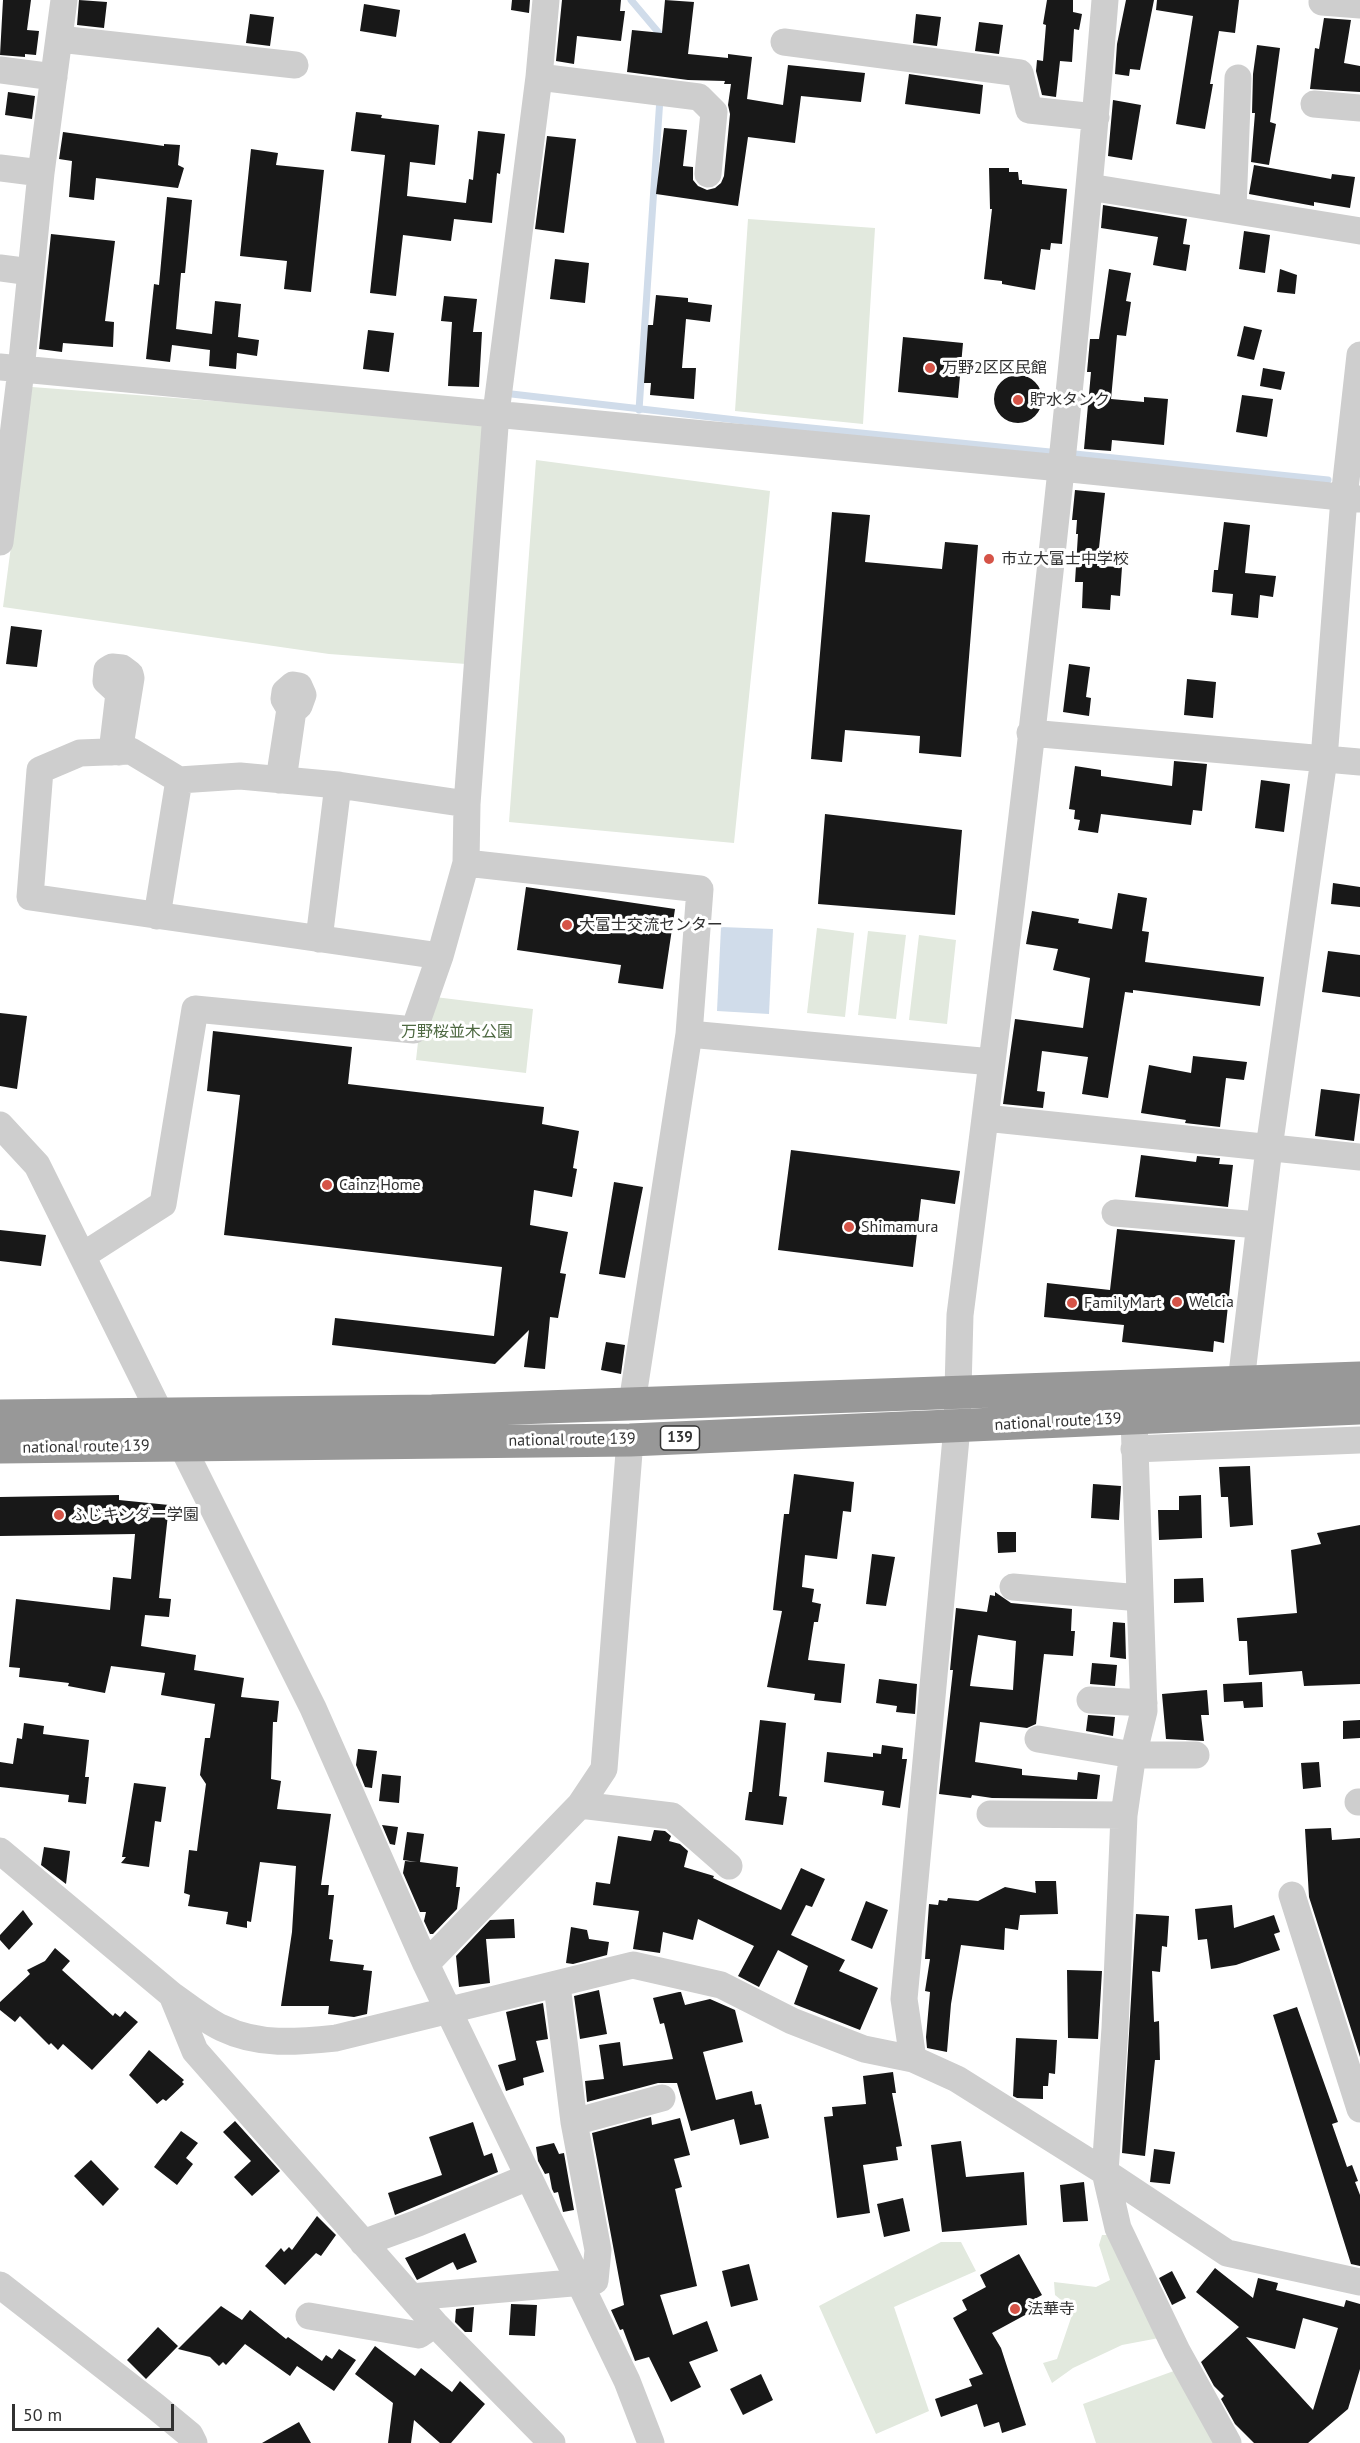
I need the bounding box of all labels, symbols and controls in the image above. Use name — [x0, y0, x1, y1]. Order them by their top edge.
place label: 万野2区区民館 — [942, 358, 1047, 378]
marker: 万野2区区民館 — [923, 361, 937, 375]
place label: 貯水タンク — [1030, 390, 1110, 410]
marker: 貯水タンク — [1011, 393, 1025, 407]
place label: 市立大富士中学校 — [1001, 549, 1129, 569]
marker: 市立大富士中学校 — [982, 552, 996, 566]
place label: 大富士交流センター — [579, 915, 723, 935]
marker: 大富士交流センター — [560, 918, 574, 932]
park label: 万野桜並木公園 — [401, 1022, 513, 1042]
place label: Cainz Home — [339, 1175, 421, 1195]
marker: Cainz Home — [320, 1178, 334, 1192]
place label: Shimamura — [861, 1217, 938, 1237]
marker: Shimamura — [842, 1220, 856, 1234]
place label: Welcia — [1189, 1292, 1234, 1312]
place label: FamilyMart — [1084, 1293, 1162, 1313]
marker: Welcia — [1170, 1295, 1184, 1309]
marker: FamilyMart — [1065, 1296, 1079, 1310]
street label: national route 139 — [994, 1409, 1122, 1435]
road number: 139 — [660, 1426, 700, 1450]
street label: national route 139 — [508, 1429, 636, 1451]
street label: national route 139 — [22, 1436, 150, 1458]
place label: ふじキンダー学園 — [71, 1505, 199, 1525]
marker: ふじキンダー学園 — [52, 1508, 66, 1522]
place label: 法華寺 — [1027, 2299, 1075, 2319]
marker: 法華寺 — [1008, 2302, 1022, 2316]
scale bar — [15, 2392, 177, 2430]
text: 50 m — [23, 2403, 62, 2426]

